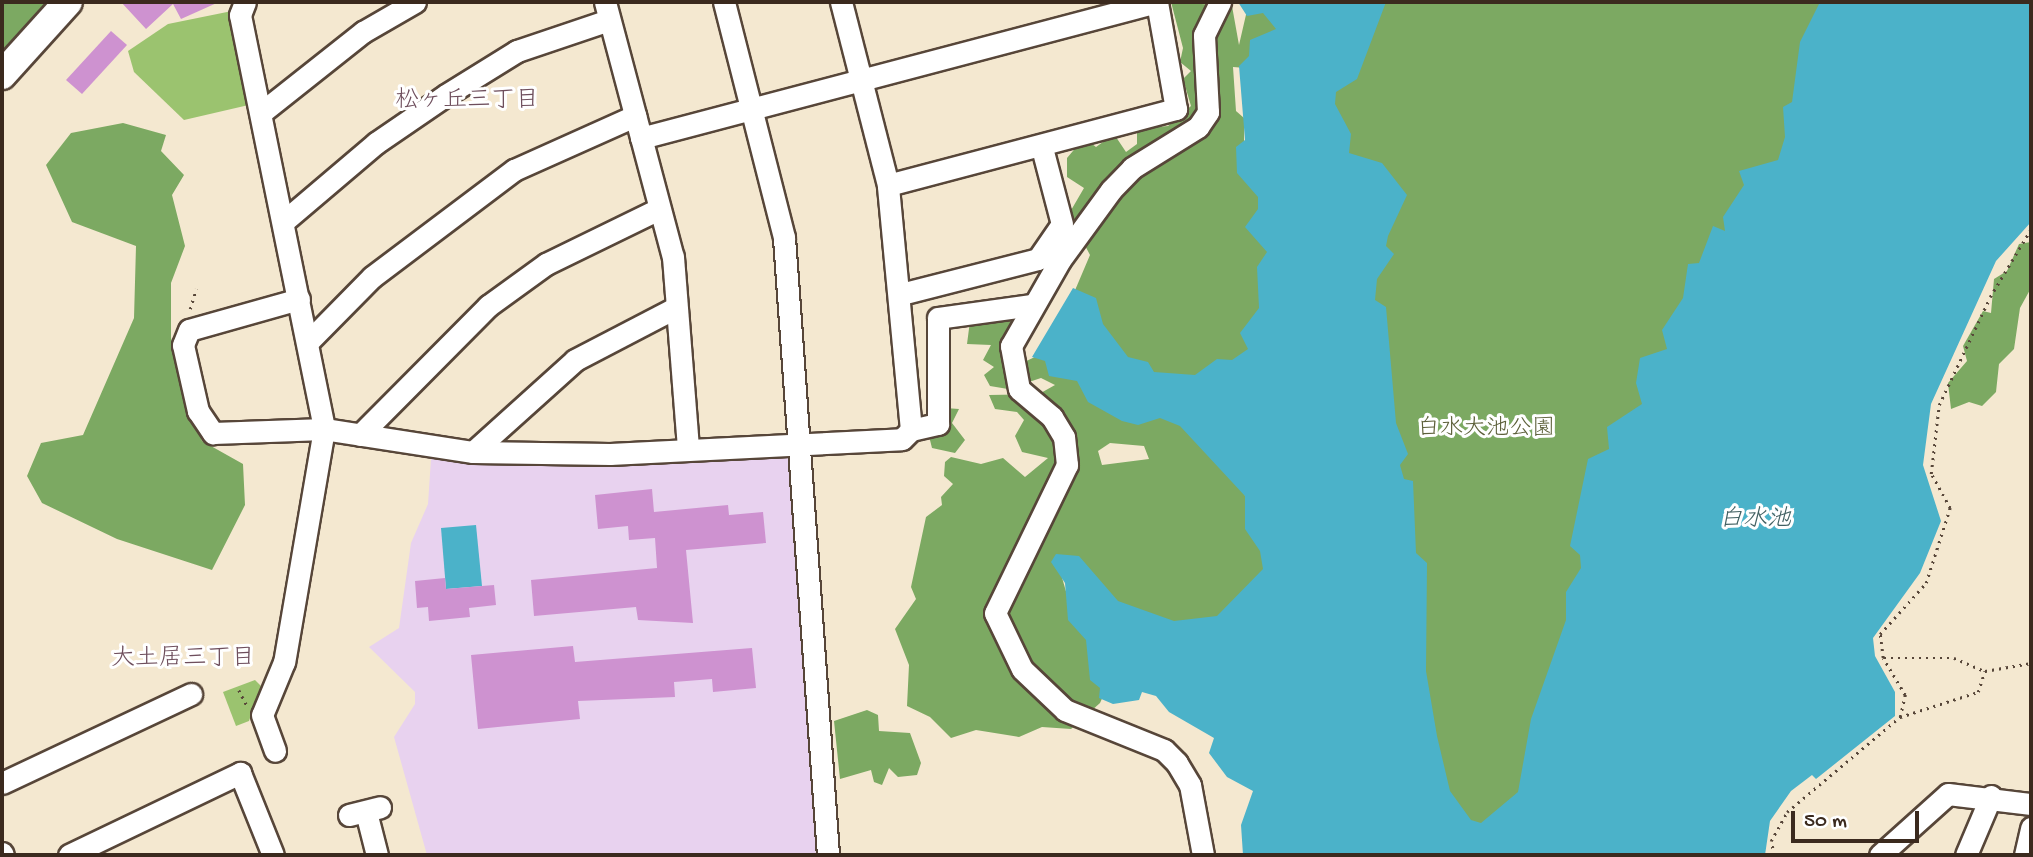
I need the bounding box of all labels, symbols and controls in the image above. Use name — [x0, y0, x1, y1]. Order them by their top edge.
district label: 松ヶ丘三丁目 — [395, 88, 539, 116]
park label: 白水大池公園 — [1417, 416, 1555, 444]
water label: 白水池 — [1719, 507, 1791, 535]
district label: 大土居三丁目 — [111, 646, 255, 674]
scale bar — [1795, 798, 1923, 842]
text: 50 m — [1804, 810, 1847, 835]

